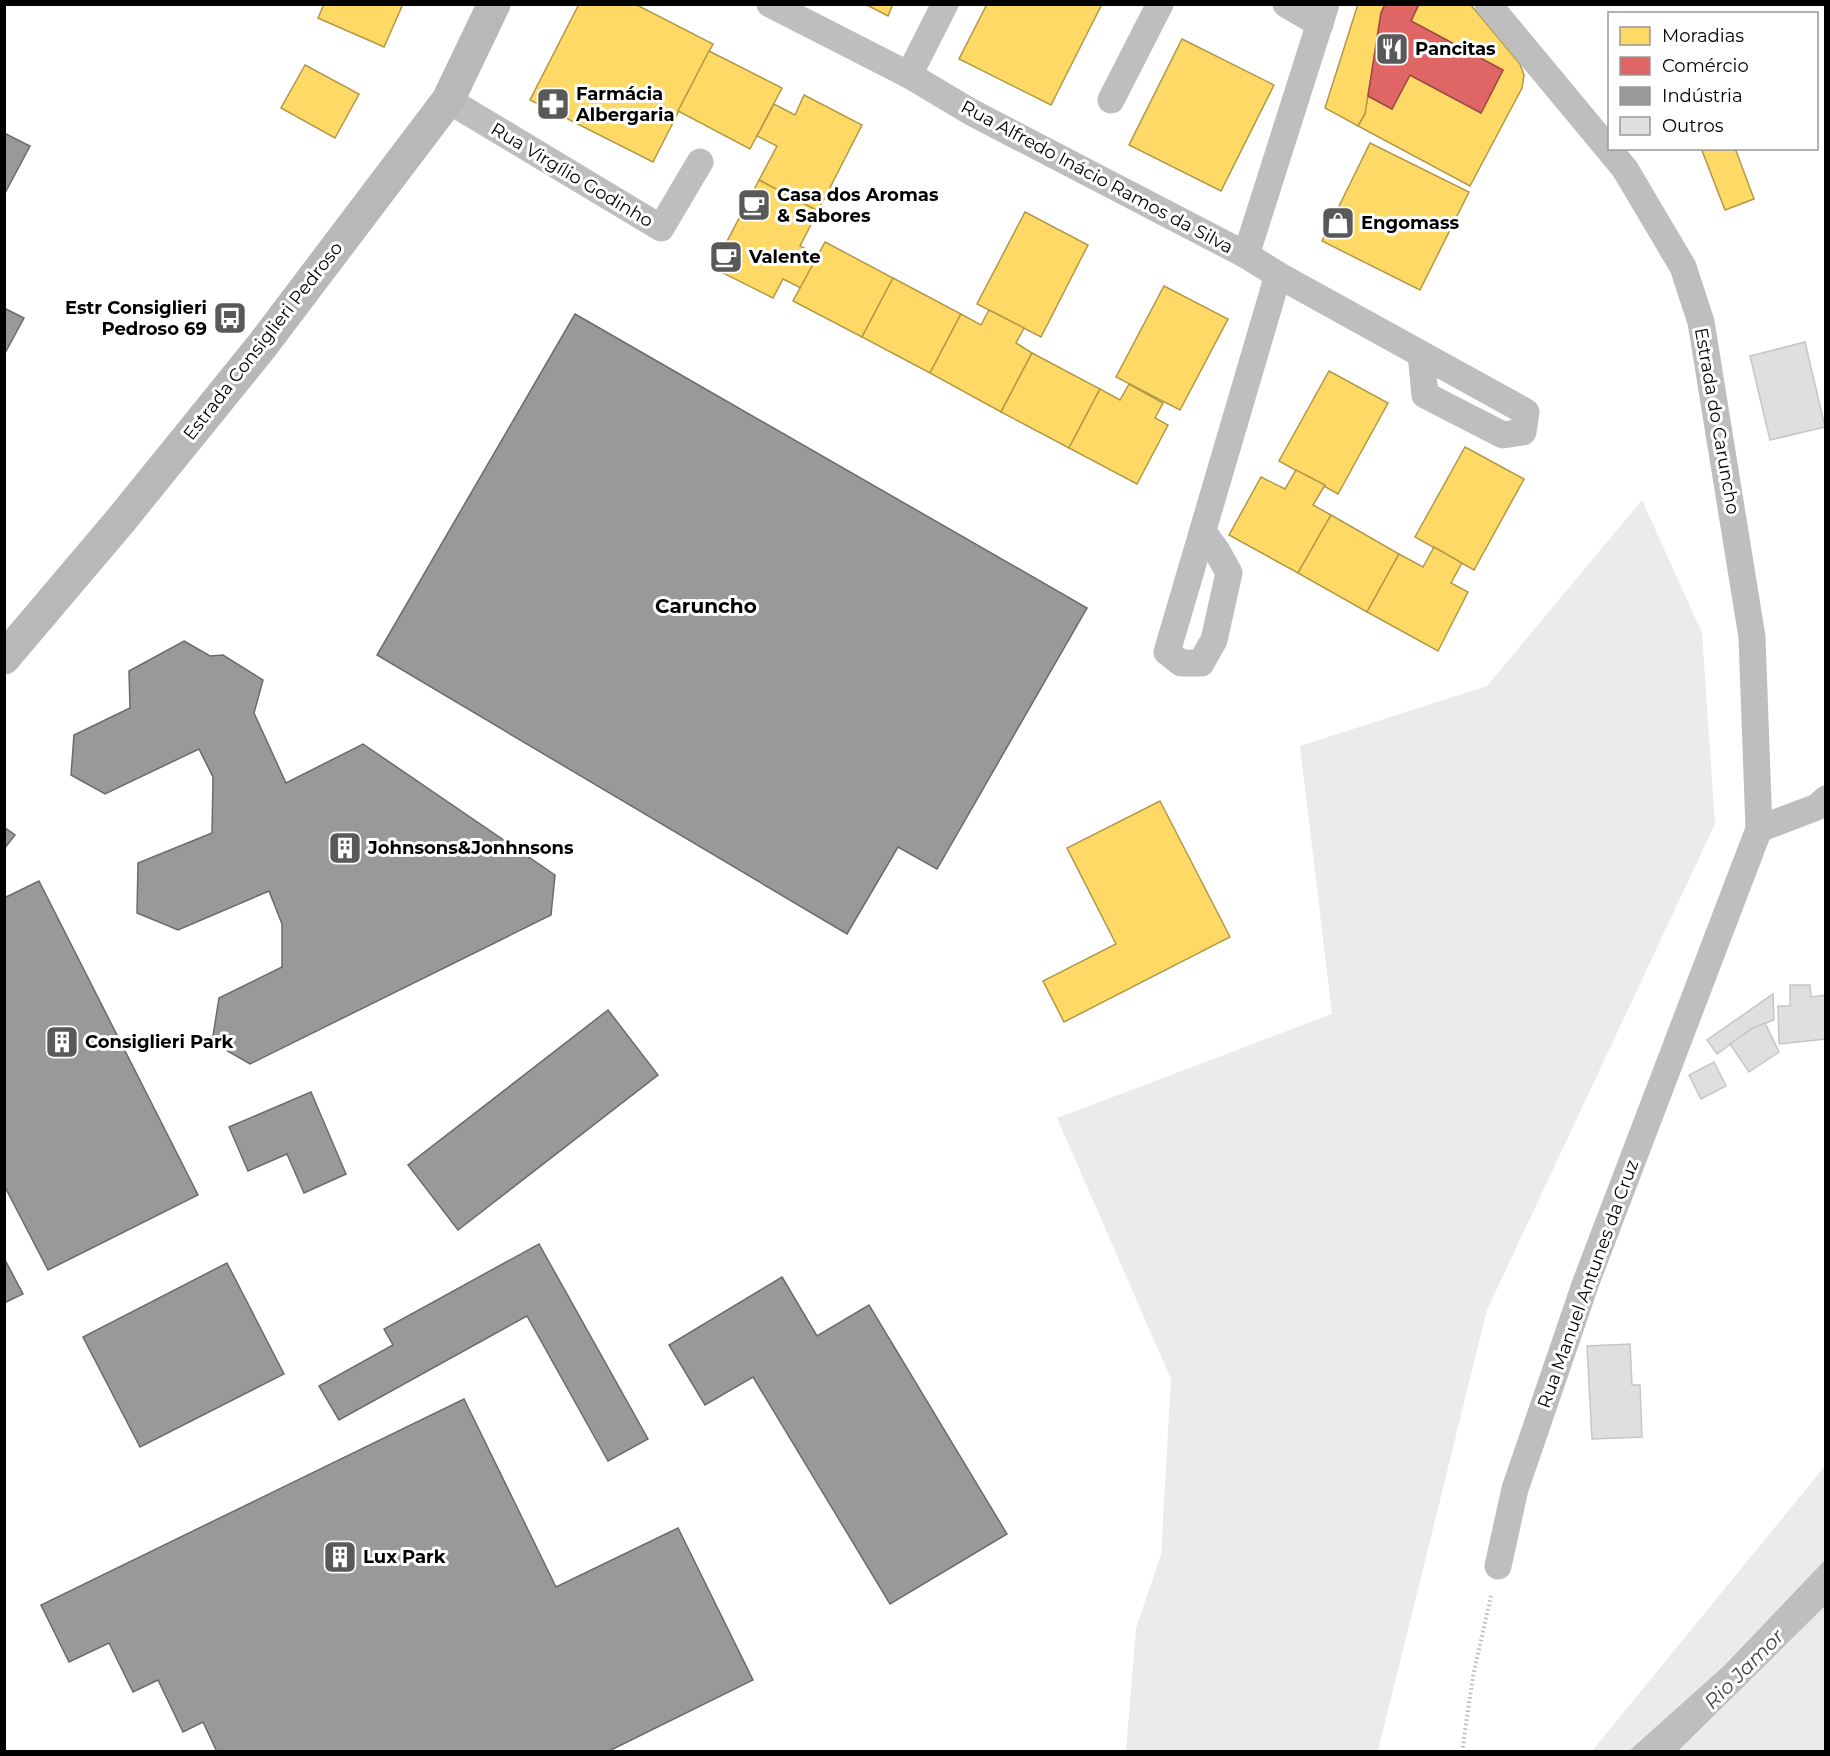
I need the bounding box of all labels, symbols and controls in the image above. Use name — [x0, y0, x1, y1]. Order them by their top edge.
legend — [1608, 12, 1818, 150]
text: Moradias — [1662, 25, 1744, 47]
restaurant icon: Pancitas — [1374, 31, 1410, 67]
place label: Pancitas — [1415, 38, 1496, 60]
text: Comércio — [1662, 55, 1749, 77]
place label: Farmácia Albergaria — [575, 83, 675, 126]
text: Indústria — [1662, 85, 1743, 107]
pharmacy icon: Farmácia Albergaria — [535, 86, 571, 122]
street label: Rua Alfredo Inácio Ramos da Silva — [957, 96, 1237, 258]
text: Outros — [1662, 115, 1724, 137]
street label: Rua Virgílio Godinho — [487, 118, 657, 232]
place label: Casa dos Aromas & Sabores — [777, 184, 939, 227]
cafe icon: Casa dos Aromas & Sabores — [736, 187, 772, 223]
shop icon: Engomass — [1320, 205, 1356, 241]
place label: Engomass — [1361, 212, 1460, 234]
street label: Estrada Consiglieri Pedroso — [179, 237, 347, 445]
cafe icon: Valente — [708, 239, 744, 275]
place label: Valente — [748, 246, 821, 268]
place label: Estr Consiglieri Pedroso 69 — [65, 297, 207, 340]
bus stop icon: Estr Consiglieri Pedroso 69 — [212, 300, 248, 336]
street label: Estrada do Caruncho — [1690, 326, 1744, 516]
district label: Caruncho — [655, 594, 757, 618]
building icon: Johnsons&Jonhnsons — [327, 830, 363, 866]
place label: Johnsons&Jonhnsons — [367, 837, 574, 859]
building icon: Consiglieri Park — [44, 1024, 80, 1060]
place label: Consiglieri Park — [85, 1031, 234, 1053]
street label: Rua Manuel Antunes da Cruz — [1533, 1157, 1643, 1411]
building icon: Lux Park — [322, 1539, 358, 1575]
place label: Lux Park — [363, 1546, 446, 1568]
water label: Rio Jamor — [1699, 1624, 1789, 1714]

